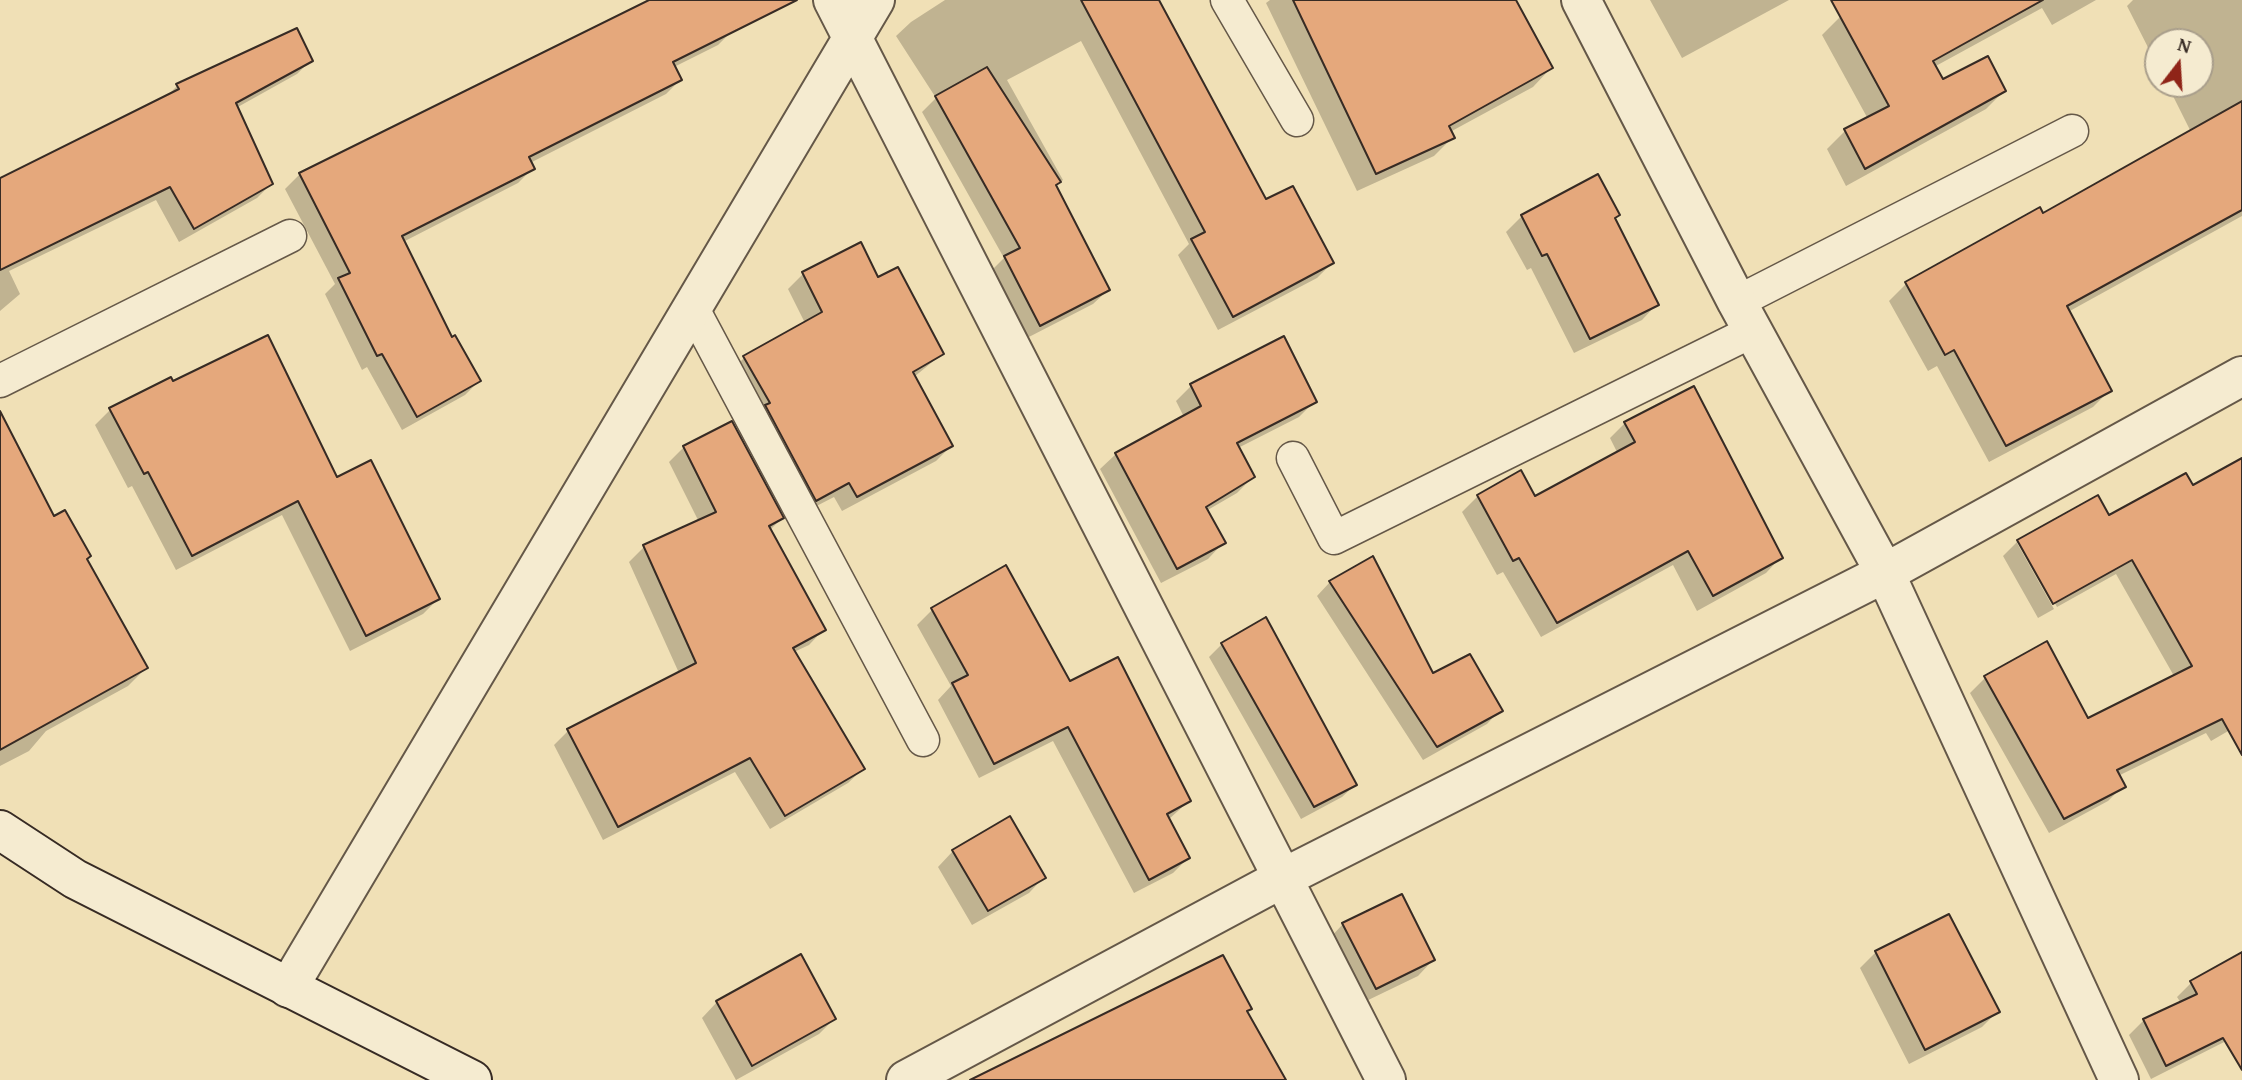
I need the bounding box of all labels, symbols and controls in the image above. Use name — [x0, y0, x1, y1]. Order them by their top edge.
north arrow — [2144, 28, 2214, 98]
text: N — [2174, 30, 2195, 60]

